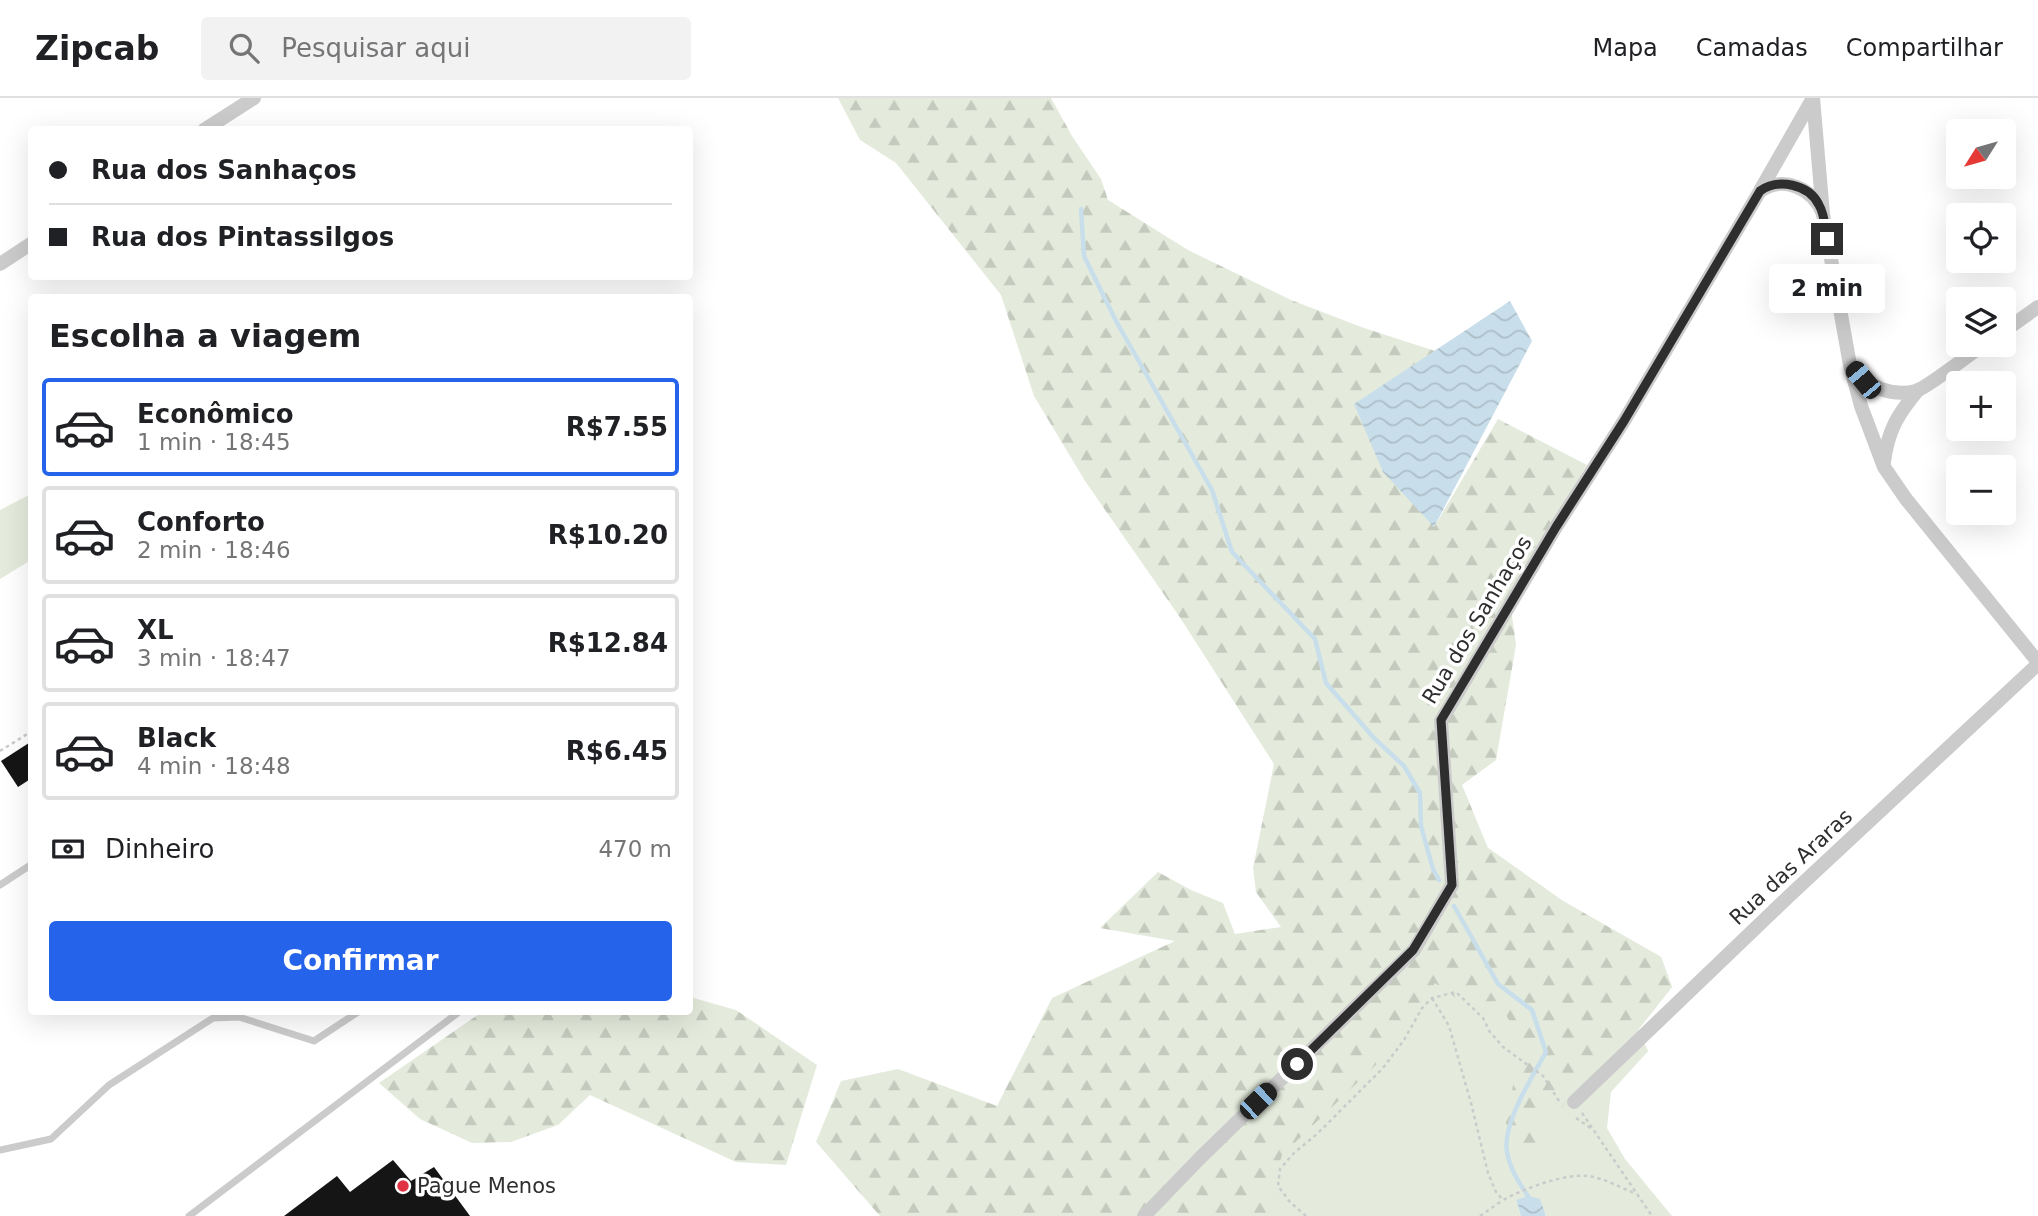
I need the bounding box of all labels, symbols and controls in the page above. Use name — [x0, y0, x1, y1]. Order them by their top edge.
search box — [201, 17, 691, 80]
text: Zipcab — [35, 29, 159, 68]
icon: search — [225, 29, 263, 67]
text: Pesquisar aqui — [281, 33, 470, 63]
text: Mapa — [1592, 34, 1658, 62]
text: Camadas — [1696, 34, 1808, 62]
text: Compartilhar — [1846, 34, 2003, 62]
north arrow — [1946, 119, 2016, 189]
map controls — [1946, 119, 2016, 525]
text: Rua dos Sanhaços — [91, 155, 357, 185]
button: locate — [1946, 203, 2016, 273]
text: Rua dos Pintassilgos — [91, 222, 394, 252]
route end — [1811, 223, 1843, 255]
callout: 2 min — [1769, 264, 1885, 312]
text: 2 min — [1791, 275, 1863, 301]
button: layers — [1946, 287, 2016, 357]
text: Escolha a viagem — [49, 317, 361, 355]
car — [1842, 357, 1885, 403]
button: + — [1946, 371, 2016, 441]
icon: car — [53, 396, 116, 459]
text: Econômico — [137, 399, 294, 429]
text: R$7.55 — [566, 412, 668, 442]
text: 1 min · 18:45 — [137, 429, 291, 455]
button: − — [1946, 455, 2016, 525]
icon: car — [53, 504, 116, 567]
text: Conforto — [137, 507, 265, 537]
text: R$10.20 — [548, 520, 668, 550]
street label: Rua dos Sanhaços — [1417, 532, 1537, 708]
text: 2 min · 18:46 — [137, 537, 291, 563]
icon: car — [53, 612, 116, 675]
text: XL — [137, 615, 174, 645]
text: R$12.84 — [548, 628, 668, 658]
text: 3 min · 18:47 — [137, 645, 291, 671]
icon: car — [53, 720, 116, 783]
text: Black — [137, 723, 216, 753]
text: R$6.45 — [566, 736, 668, 766]
text: 4 min · 18:48 — [137, 753, 291, 779]
street label: Rua das Araras — [1725, 804, 1857, 930]
icon: cash — [49, 830, 87, 868]
text: Dinheiro — [105, 834, 214, 864]
text: 470 m — [598, 836, 672, 862]
button: Confirmar — [49, 921, 672, 1001]
route start — [1281, 1048, 1313, 1080]
car — [1236, 1079, 1281, 1123]
place label: Pague Menos — [417, 1174, 556, 1198]
marker: Pague Menos — [395, 1178, 411, 1194]

